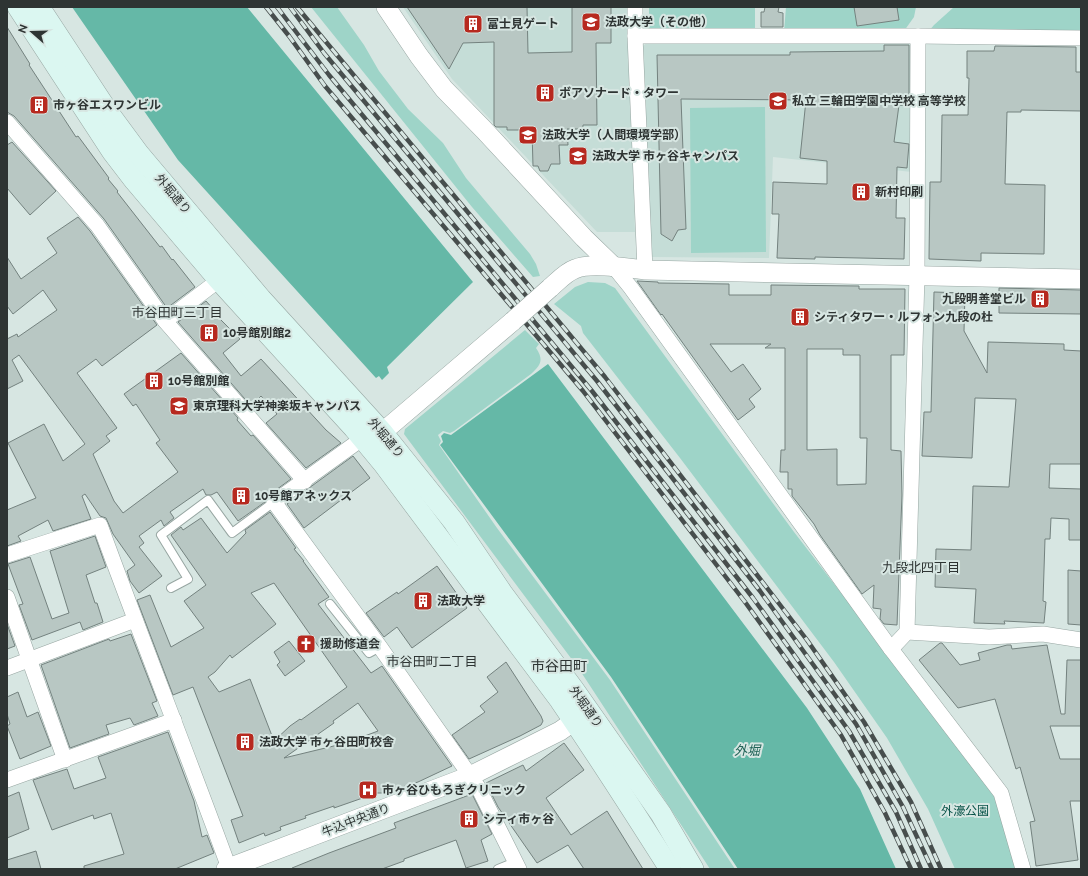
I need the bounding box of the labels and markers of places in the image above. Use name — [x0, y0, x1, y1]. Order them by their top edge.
school or university icon: 法政大学（その他） — [580, 11, 602, 33]
building icon: 富士見ゲート — [462, 13, 484, 35]
place label: 法政大学（その他） — [605, 15, 713, 29]
place label: 富士見ゲート — [487, 17, 559, 31]
building icon: ボアソナード・タワー — [534, 82, 556, 104]
place label: ボアソナード・タワー — [559, 86, 679, 100]
school or university icon: 私立 三輪田学園中学校 高等学校 — [767, 90, 789, 112]
building icon: 市ヶ谷エスワンビル — [28, 94, 50, 116]
place label: 私立 三輪田学園中学校 高等学校 — [792, 94, 966, 108]
place label: 市ヶ谷エスワンビル — [53, 98, 161, 112]
school or university icon: 法政大学（人間環境学部） — [517, 124, 539, 146]
place label: 法政大学（人間環境学部） — [542, 128, 686, 142]
school or university icon: 法政大学 市ヶ谷キャンパス — [567, 145, 589, 167]
place label: 法政大学 市ヶ谷キャンパス — [592, 149, 739, 163]
building icon: 新村印刷 — [850, 181, 872, 203]
place label: 新村印刷 — [875, 185, 923, 199]
building icon: 九段明善堂ビル — [1029, 288, 1051, 310]
place label: 九段明善堂ビル — [942, 292, 1026, 306]
building icon: シティタワー・ルフォン九段の杜 — [789, 306, 811, 328]
place label: シティタワー・ルフォン九段の杜 — [814, 310, 993, 324]
building icon: 10号館別館2 — [198, 322, 220, 344]
place label: 10号館別館2 — [223, 326, 291, 340]
building icon: 10号館別館 — [143, 370, 165, 392]
place label: 10号館別館 — [168, 374, 229, 388]
school or university icon: 東京理科大学神楽坂キャンパス — [168, 395, 190, 417]
place label: 東京理科大学神楽坂キャンパス — [193, 399, 361, 413]
building icon: 10号館アネックス — [230, 485, 252, 507]
place label: 10号館アネックス — [255, 489, 352, 503]
building icon: 法政大学 — [412, 590, 434, 612]
place label: 法政大学 — [437, 594, 485, 608]
church icon: 援助修道会 — [295, 633, 317, 655]
place label: 援助修道会 — [320, 637, 380, 651]
building icon: 法政大学 市ヶ谷田町校舎 — [234, 731, 256, 753]
place label: 法政大学 市ヶ谷田町校舎 — [259, 735, 394, 749]
hospital icon: 市ヶ谷ひもろぎクリニック — [357, 779, 379, 801]
place label: 市ヶ谷ひもろぎクリニック — [382, 783, 526, 797]
building icon: シティ市ヶ谷 — [458, 808, 480, 830]
place label: シティ市ヶ谷 — [483, 812, 554, 826]

